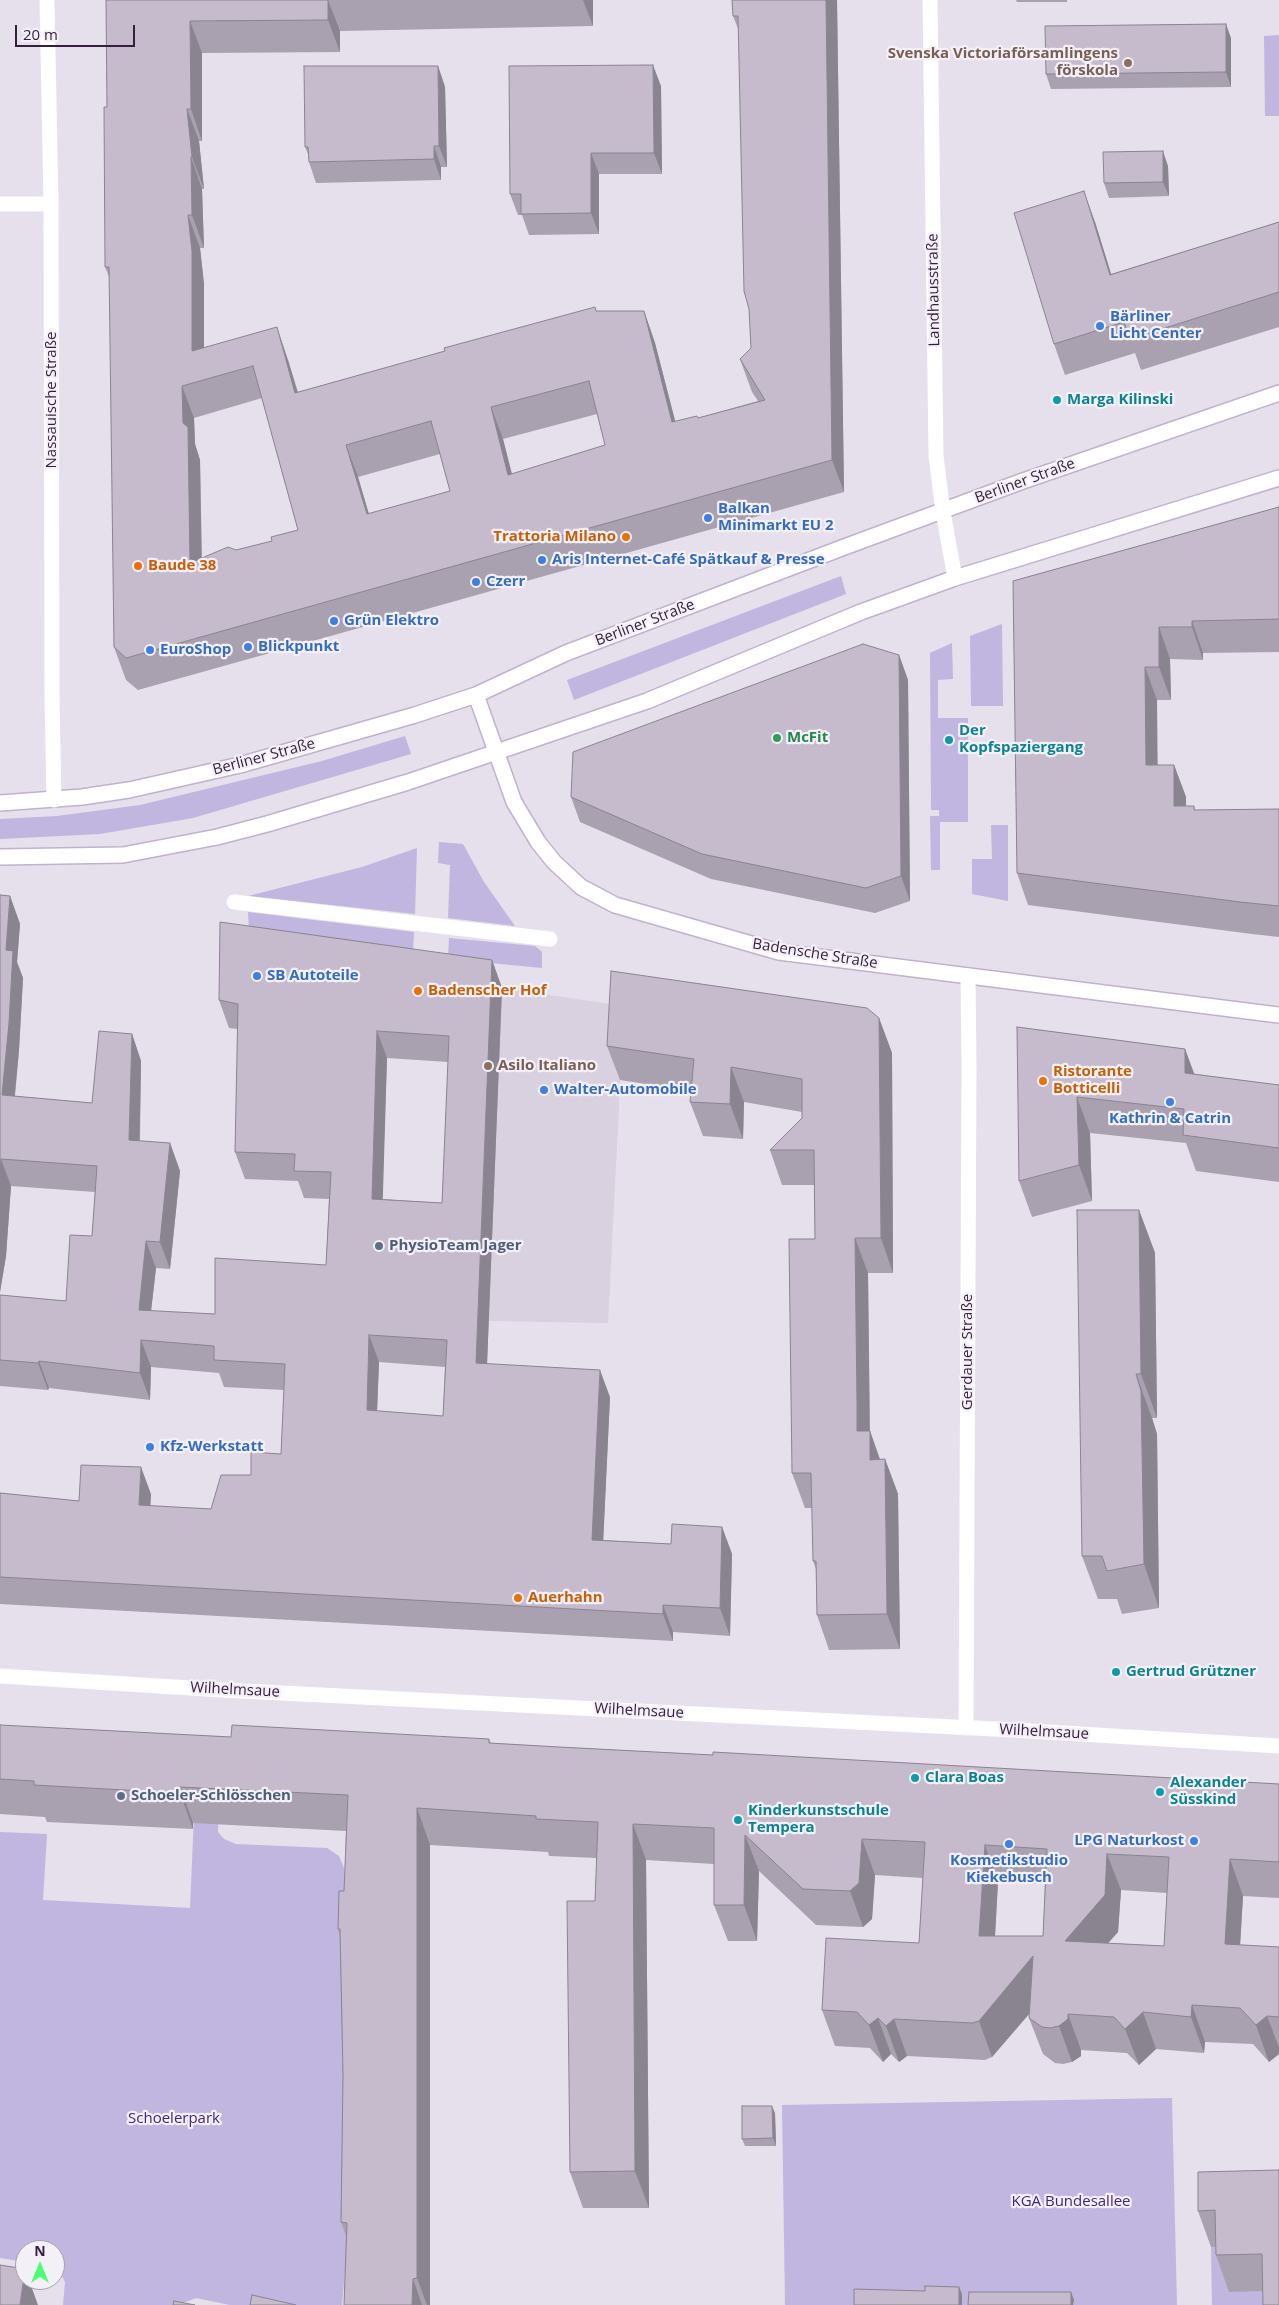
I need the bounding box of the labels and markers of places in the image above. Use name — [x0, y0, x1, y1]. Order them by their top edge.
place label: Svenska Victoriaförsamlingens förskola — [888, 45, 1118, 80]
marker: Svenska Victoriaförsamlingens förskola — [1122, 57, 1134, 69]
place label: Bärliner Licht Center — [1110, 308, 1201, 343]
marker: Bärliner Licht Center — [1094, 320, 1106, 332]
place label: Marga Kilinski — [1067, 391, 1173, 409]
marker: Marga Kilinski — [1051, 394, 1063, 406]
place label: Balkan Minimarkt EU 2 — [718, 500, 834, 535]
marker: Balkan Minimarkt EU 2 — [702, 512, 714, 524]
place label: Trattoria Milano — [493, 528, 616, 546]
marker: Trattoria Milano — [620, 531, 632, 543]
place label: Aris Internet-Café Spätkauf & Presse — [552, 551, 825, 569]
marker: Aris Internet-Café Spätkauf & Presse — [536, 554, 548, 566]
place label: Baude 38 — [148, 557, 216, 575]
marker: Baude 38 — [132, 560, 144, 572]
place label: Czerr — [486, 573, 525, 591]
marker: Czerr — [470, 576, 482, 588]
place label: Grün Elektro — [344, 612, 439, 630]
marker: Grün Elektro — [328, 615, 340, 627]
place label: Blickpunkt — [258, 638, 339, 656]
place label: EuroShop — [160, 641, 231, 659]
marker: Blickpunkt — [242, 641, 254, 653]
marker: EuroShop — [144, 644, 156, 656]
place label: Der Kopfspaziergang — [959, 722, 1083, 757]
place label: McFit — [787, 729, 828, 747]
marker: McFit — [771, 732, 783, 744]
marker: Der Kopfspaziergang — [943, 734, 955, 746]
place label: SB Autoteile — [267, 967, 359, 985]
marker: SB Autoteile — [251, 970, 263, 982]
place label: Badenscher Hof — [428, 982, 547, 1000]
marker: Badenscher Hof — [412, 985, 424, 997]
place label: Asilo Italiano — [498, 1057, 596, 1075]
marker: Asilo Italiano — [482, 1060, 494, 1072]
place label: Ristorante Botticelli — [1053, 1063, 1132, 1098]
marker: Ristorante Botticelli — [1037, 1075, 1049, 1087]
place label: Walter-Automobile — [554, 1081, 697, 1099]
marker: Walter-Automobile — [538, 1084, 550, 1096]
marker: Kathrin & Catrin — [1164, 1096, 1176, 1108]
place label: Kathrin & Catrin — [1109, 1110, 1231, 1128]
place label: PhysioTeam Jager — [389, 1237, 522, 1255]
marker: PhysioTeam Jager — [373, 1240, 385, 1252]
place label: Kfz-Werkstatt — [160, 1438, 263, 1456]
marker: Kfz-Werkstatt — [144, 1441, 156, 1453]
place label: Auerhahn — [528, 1589, 603, 1607]
marker: Auerhahn — [512, 1592, 524, 1604]
place label: Gertrud Grützner — [1126, 1663, 1256, 1681]
marker: Gertrud Grützner — [1110, 1666, 1122, 1678]
place label: Clara Boas — [925, 1769, 1004, 1787]
marker: Clara Boas — [909, 1772, 921, 1784]
place label: Alexander Süsskind — [1170, 1774, 1247, 1809]
marker: Alexander Süsskind — [1154, 1786, 1166, 1798]
place label: Schoeler-Schlösschen — [131, 1787, 291, 1805]
marker: Schoeler-Schlösschen — [115, 1790, 127, 1802]
place label: Kinderkunstschule Tempera — [748, 1802, 889, 1837]
marker: Kinderkunstschule Tempera — [732, 1814, 744, 1826]
place label: LPG Naturkost — [1074, 1832, 1184, 1850]
marker: LPG Naturkost — [1188, 1835, 1200, 1847]
marker: Kosmetikstudio Kiekebusch — [1003, 1838, 1015, 1850]
place label: Kosmetikstudio Kiekebusch — [950, 1852, 1068, 1887]

